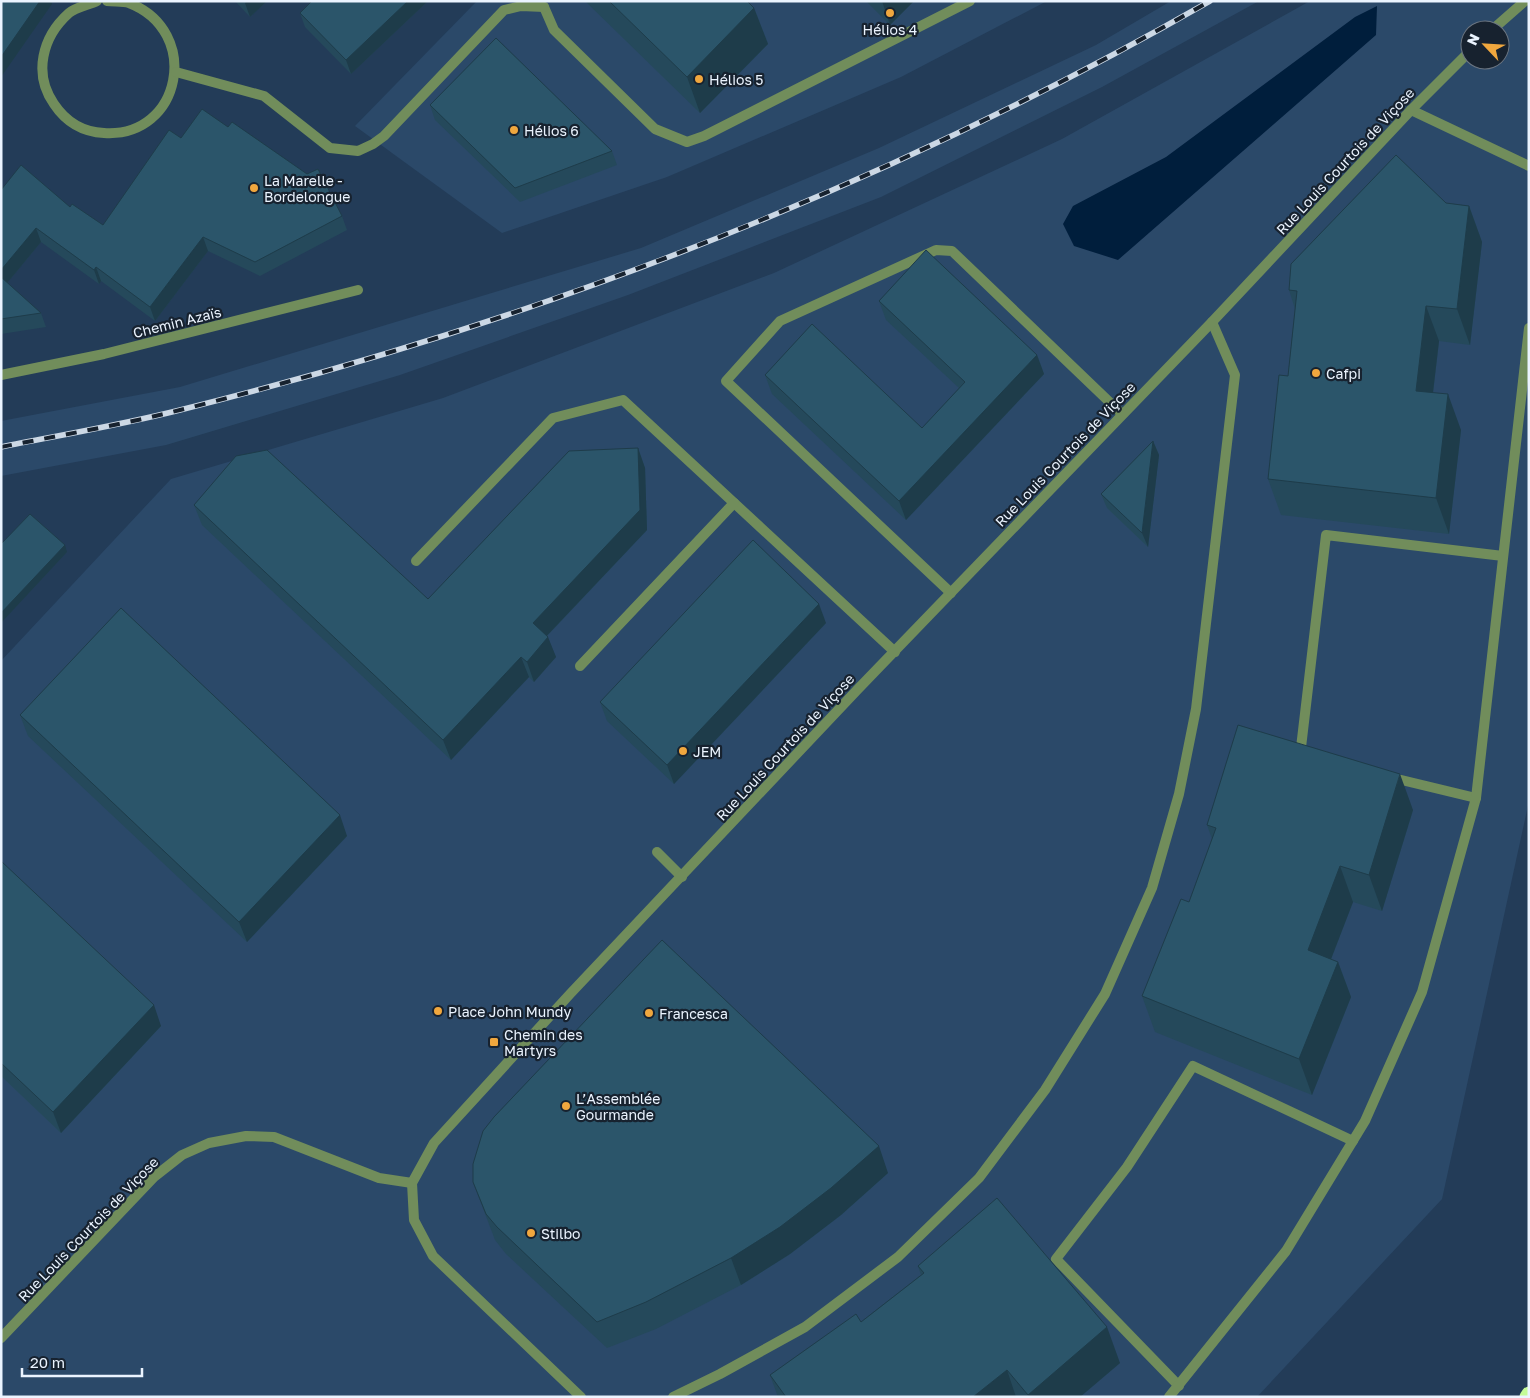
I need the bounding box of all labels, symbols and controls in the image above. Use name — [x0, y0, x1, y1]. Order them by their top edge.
marker: Hélios 4 — [884, 7, 896, 19]
north arrow — [1460, 20, 1510, 70]
place label: Hélios 4 — [863, 21, 917, 38]
text: N — [1463, 31, 1483, 48]
place label: Hélios 5 — [709, 71, 763, 88]
marker: Hélios 5 — [693, 73, 705, 85]
street label: Rue Louis Courtois de Viçose — [1272, 84, 1418, 238]
place label: Hélios 6 — [524, 122, 579, 139]
marker: Hélios 6 — [508, 124, 520, 136]
place label: La Marelle - Bordelongue — [264, 172, 350, 205]
marker: La Marelle - Bordelongue — [248, 182, 260, 194]
street label: Chemin Azaïs — [131, 303, 223, 341]
place label: Cafpi — [1326, 365, 1361, 382]
marker: Cafpi — [1310, 367, 1322, 379]
street label: Rue Louis Courtois de Viçose — [991, 378, 1139, 530]
street label: Rue Louis Courtois de Viçose — [712, 670, 858, 824]
place label: JEM — [693, 743, 721, 760]
marker: JEM — [677, 745, 689, 757]
place label: Place John Mundy — [448, 1003, 571, 1020]
marker: Place John Mundy — [432, 1005, 444, 1017]
place label: Francesca — [659, 1005, 728, 1022]
marker: Francesca — [643, 1007, 655, 1019]
place label: Chemin des Martyrs — [504, 1026, 583, 1059]
marker: Chemin des Martyrs — [488, 1036, 500, 1048]
place label: L’Assemblée Gourmande — [576, 1090, 660, 1123]
marker: L’Assemblée Gourmande — [560, 1100, 572, 1112]
street label: Rue Louis Courtois de Viçose — [14, 1153, 162, 1305]
place label: Stilbo — [541, 1225, 581, 1242]
marker: Stilbo — [525, 1227, 537, 1239]
scale bar — [22, 1346, 142, 1378]
text: 20 m — [30, 1353, 65, 1371]

